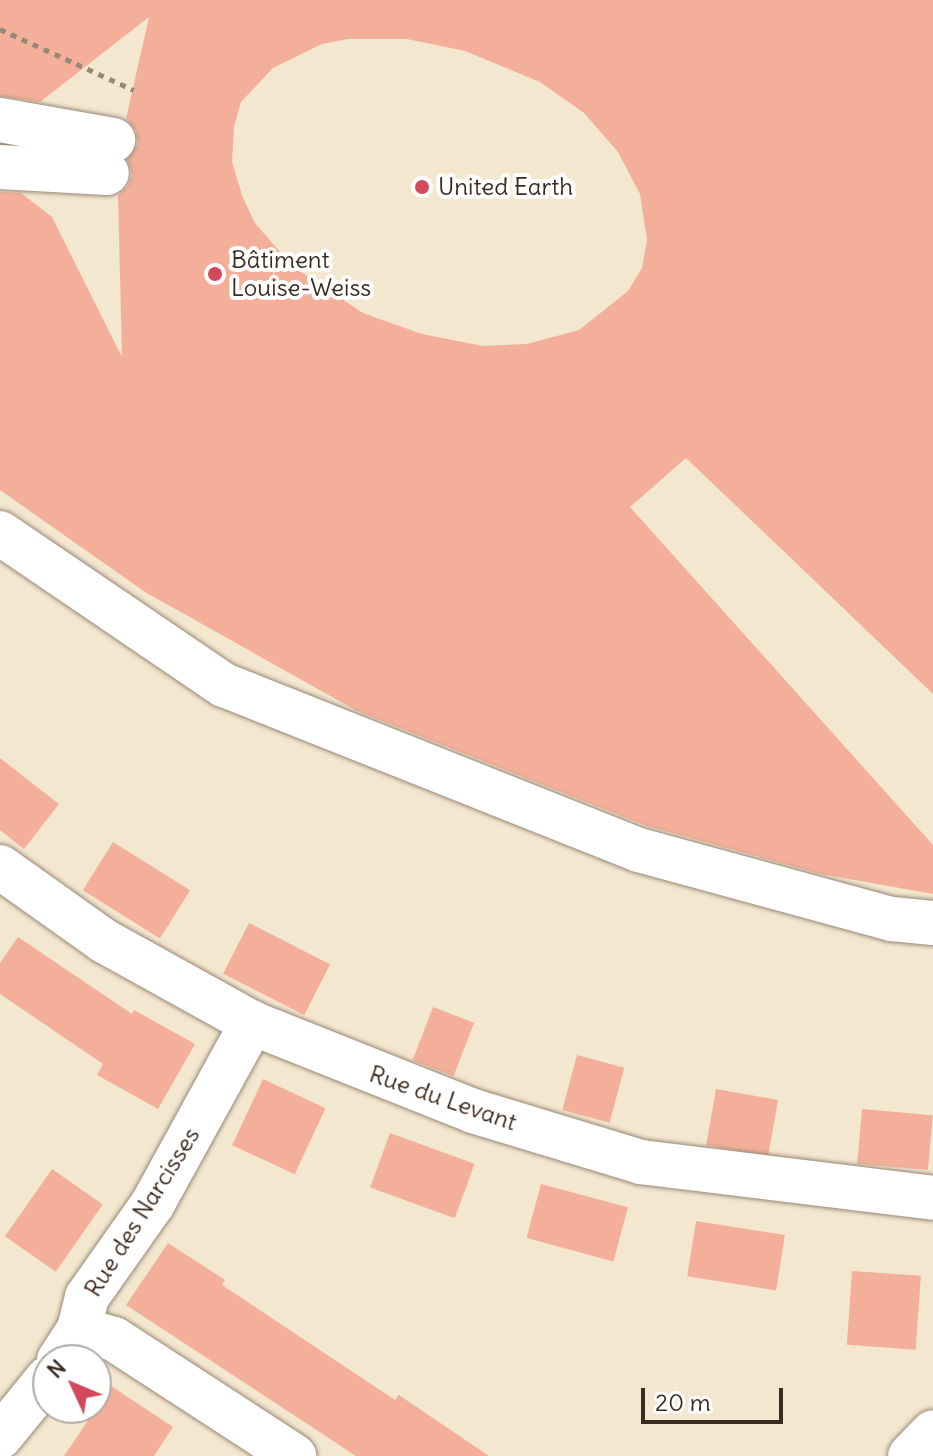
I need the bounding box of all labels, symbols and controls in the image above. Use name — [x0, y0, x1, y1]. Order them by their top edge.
place label: United Earth — [438, 173, 573, 201]
marker: United Earth — [413, 178, 431, 196]
place label: Bâtiment Louise-Weiss — [231, 246, 371, 302]
marker: Bâtiment Louise-Weiss — [206, 265, 224, 283]
street label: Rue du Levant — [366, 1059, 520, 1137]
street label: Rue des Narcisses — [78, 1122, 206, 1302]
north arrow — [32, 1344, 112, 1424]
text: N — [41, 1354, 72, 1384]
scale bar — [645, 1372, 787, 1422]
text: 20 m — [655, 1387, 711, 1417]

